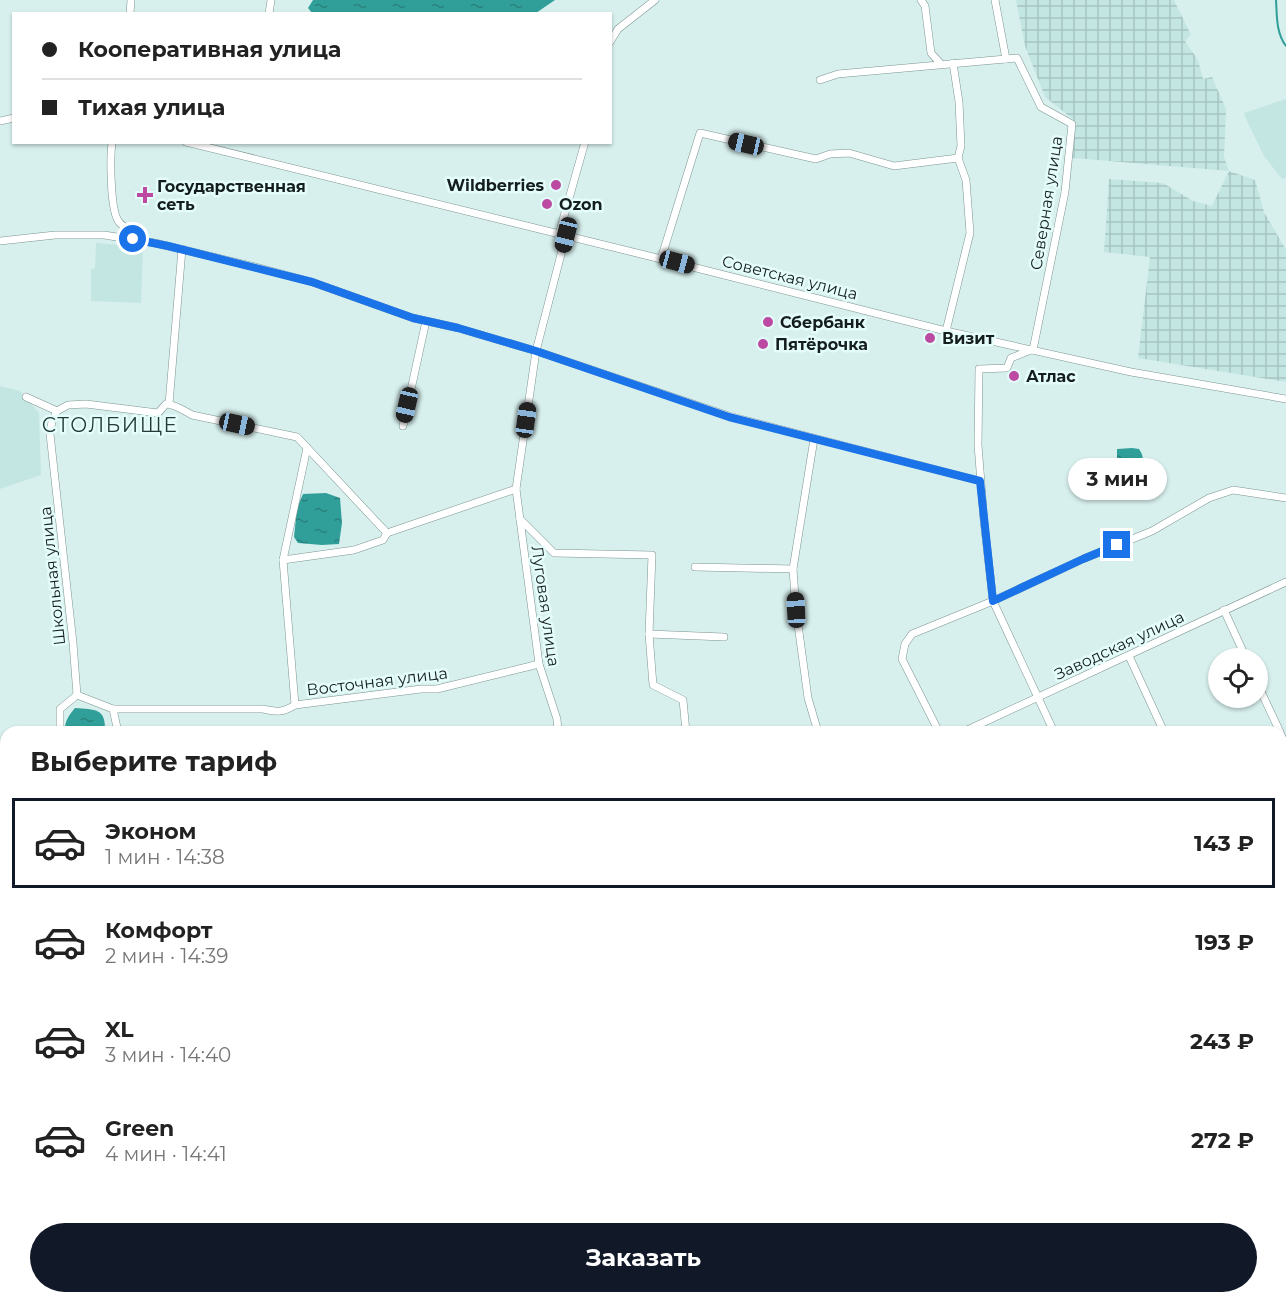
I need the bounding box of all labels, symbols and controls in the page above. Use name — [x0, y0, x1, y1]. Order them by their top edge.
text: Кооперативная улица — [78, 36, 341, 63]
text: Тихая улица — [78, 94, 225, 121]
car — [726, 131, 766, 157]
street label: Северная улица — [1027, 135, 1066, 272]
place label: Wildberries — [447, 176, 544, 195]
place label: Государственная сеть — [157, 177, 306, 214]
marker: Wildberries — [549, 178, 563, 192]
marker: Государственная сеть — [138, 188, 152, 202]
place label: Ozon — [559, 195, 603, 214]
marker: Ozon — [540, 197, 554, 211]
car — [553, 215, 579, 255]
route start — [119, 225, 146, 252]
car — [657, 249, 697, 275]
street label: Советская улица — [720, 251, 860, 304]
place label: Сбербанк — [780, 313, 866, 332]
marker: Сбербанк — [761, 315, 775, 329]
place label: Визит — [942, 329, 995, 348]
marker: Визит — [923, 331, 937, 345]
place label: Пятёрочка — [775, 335, 868, 354]
marker: Пятёрочка — [756, 337, 770, 351]
place label: Атлас — [1026, 367, 1076, 386]
marker: Атлас — [1007, 369, 1021, 383]
car — [394, 385, 420, 425]
car — [515, 401, 537, 439]
car — [218, 411, 256, 437]
district label: СТОЛБИЩЕ — [42, 413, 178, 437]
callout: 3 мин — [1068, 458, 1166, 500]
text: 3 мин — [1087, 467, 1148, 491]
street label: Школьная улица — [36, 505, 69, 646]
route end — [1103, 531, 1130, 558]
street label: Луговая улица — [528, 544, 563, 668]
car — [786, 592, 806, 628]
street label: Заводская улица — [1051, 607, 1187, 684]
map controls — [1208, 648, 1268, 708]
button: locate — [1208, 648, 1268, 708]
street label: Восточная улица — [305, 663, 449, 700]
text: Выберите тариф — [30, 745, 277, 778]
icon: car — [33, 816, 87, 870]
text: Эконом — [105, 818, 196, 845]
text: 143 ₽ — [1194, 830, 1254, 857]
text: 1 мин · 14:38 — [105, 845, 225, 869]
icon: car — [33, 915, 87, 969]
text: Комфорт — [105, 917, 213, 944]
text: 193 ₽ — [1195, 929, 1254, 956]
text: 2 мин · 14:39 — [105, 944, 228, 968]
icon: car — [33, 1014, 87, 1068]
text: XL — [105, 1016, 134, 1043]
text: 243 ₽ — [1190, 1028, 1254, 1055]
text: 3 мин · 14:40 — [105, 1043, 231, 1067]
icon: car — [33, 1113, 87, 1167]
text: Green — [105, 1115, 174, 1142]
text: 272 ₽ — [1191, 1127, 1254, 1154]
text: 4 мин · 14:41 — [105, 1142, 227, 1166]
button: Заказать — [30, 1223, 1257, 1292]

